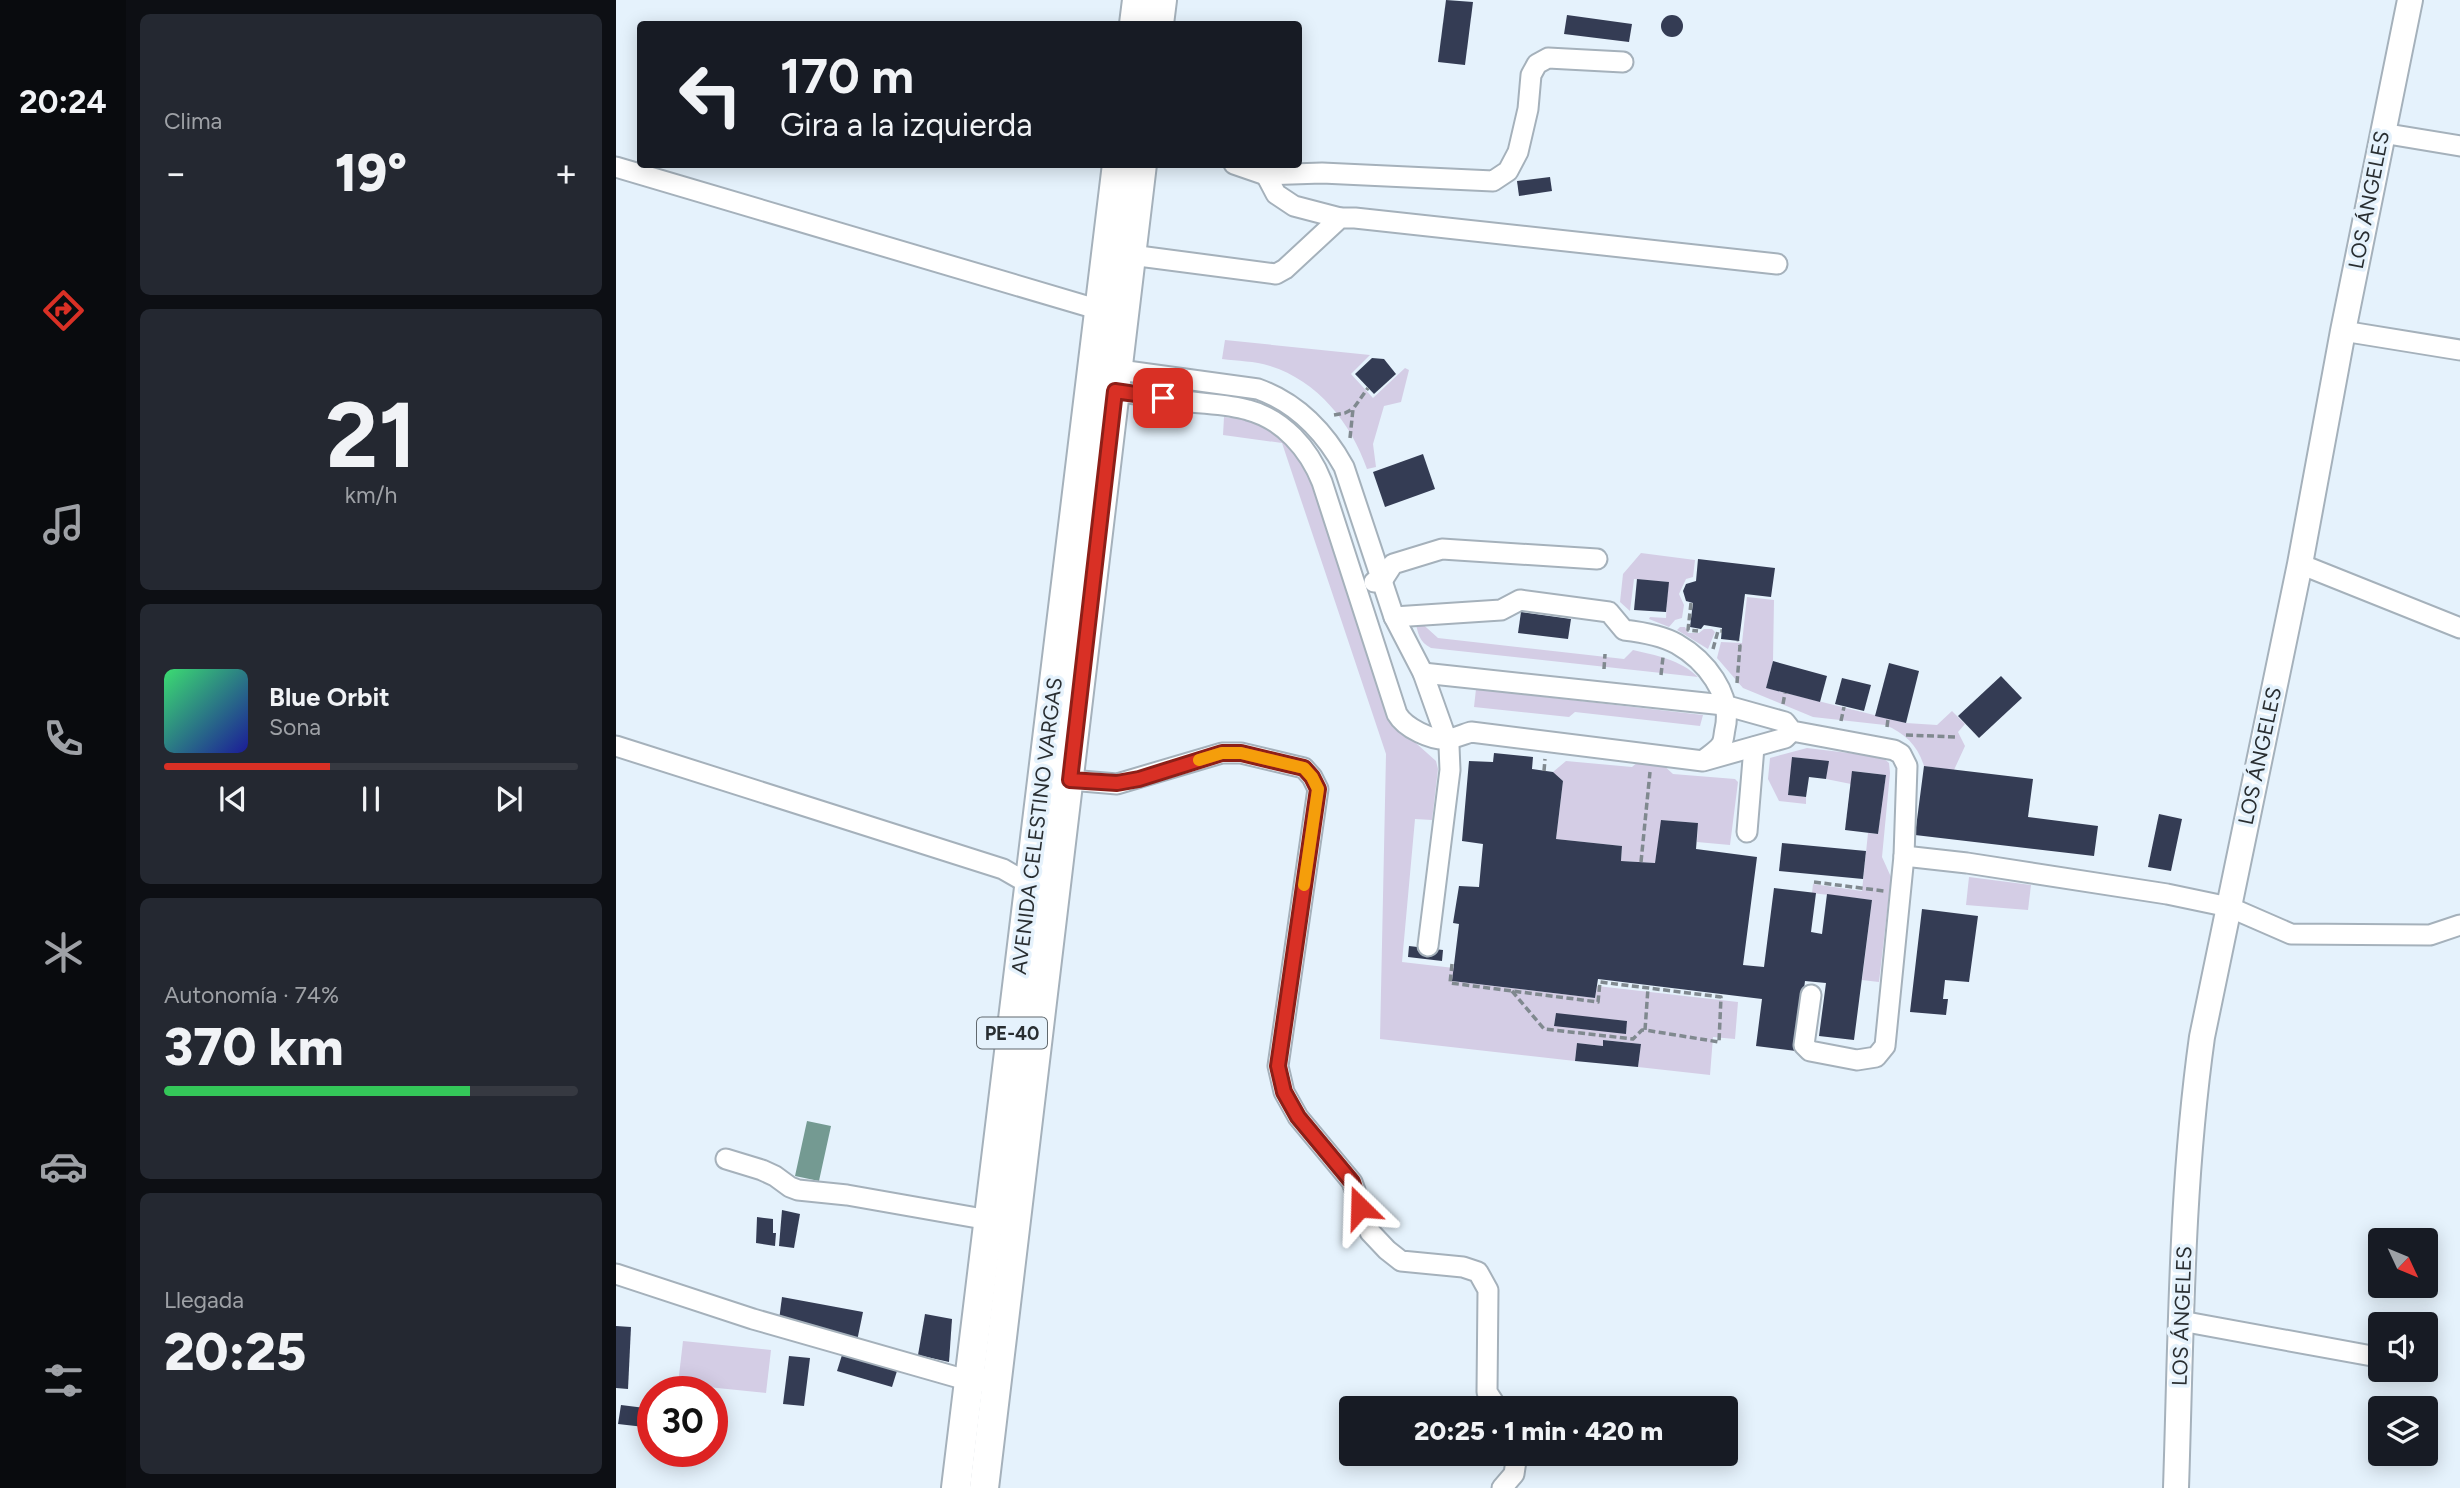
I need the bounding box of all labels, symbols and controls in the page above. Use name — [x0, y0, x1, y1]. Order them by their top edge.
text: 170 m — [780, 46, 914, 105]
icon: left — [665, 49, 756, 140]
text: 20:24 — [19, 83, 107, 121]
text: Gira a la izquierda — [780, 106, 1033, 144]
text: Clima — [164, 107, 222, 135]
street label: LOS ÁNGELES — [2343, 129, 2394, 271]
text: 19° — [335, 142, 407, 204]
text: − — [164, 150, 188, 196]
text: + — [554, 150, 578, 196]
icon: directions — [39, 286, 88, 335]
pin — [1133, 368, 1193, 428]
icon: arrive — [1144, 379, 1182, 417]
text: 21 — [325, 381, 417, 490]
text: km/h — [345, 481, 397, 509]
icon: music — [39, 500, 88, 549]
street label: AVENIDA CELESTINO VARGAS — [1006, 676, 1067, 976]
text: Blue Orbit — [269, 681, 390, 713]
street label: LOS ÁNGELES — [2233, 685, 2286, 827]
text: Sona — [269, 713, 321, 741]
icon: phone — [39, 714, 88, 763]
icon: previous — [214, 780, 252, 818]
icon: pause — [352, 780, 390, 818]
icon: next — [490, 780, 528, 818]
icon: climate — [39, 928, 88, 977]
text: Autonomía · 74% — [164, 981, 339, 1009]
text: 370 km — [164, 1016, 344, 1078]
road number: PE-40 — [977, 1018, 1047, 1049]
icon: car — [39, 1142, 88, 1191]
position arrow — [1323, 1170, 1397, 1244]
north arrow — [2368, 1228, 2438, 1298]
map controls — [2368, 1228, 2438, 1466]
street label: LOS ÁNGELES — [2167, 1246, 2196, 1386]
text: Llegada — [164, 1286, 244, 1314]
button: sound — [2368, 1312, 2438, 1382]
text: 20:25 — [164, 1321, 306, 1383]
icon: filters — [39, 1356, 88, 1405]
speed limit sign: 30 — [637, 1376, 728, 1467]
button: layers — [2368, 1396, 2438, 1466]
text: 20:25 · 1 min · 420 m — [1414, 1415, 1663, 1447]

